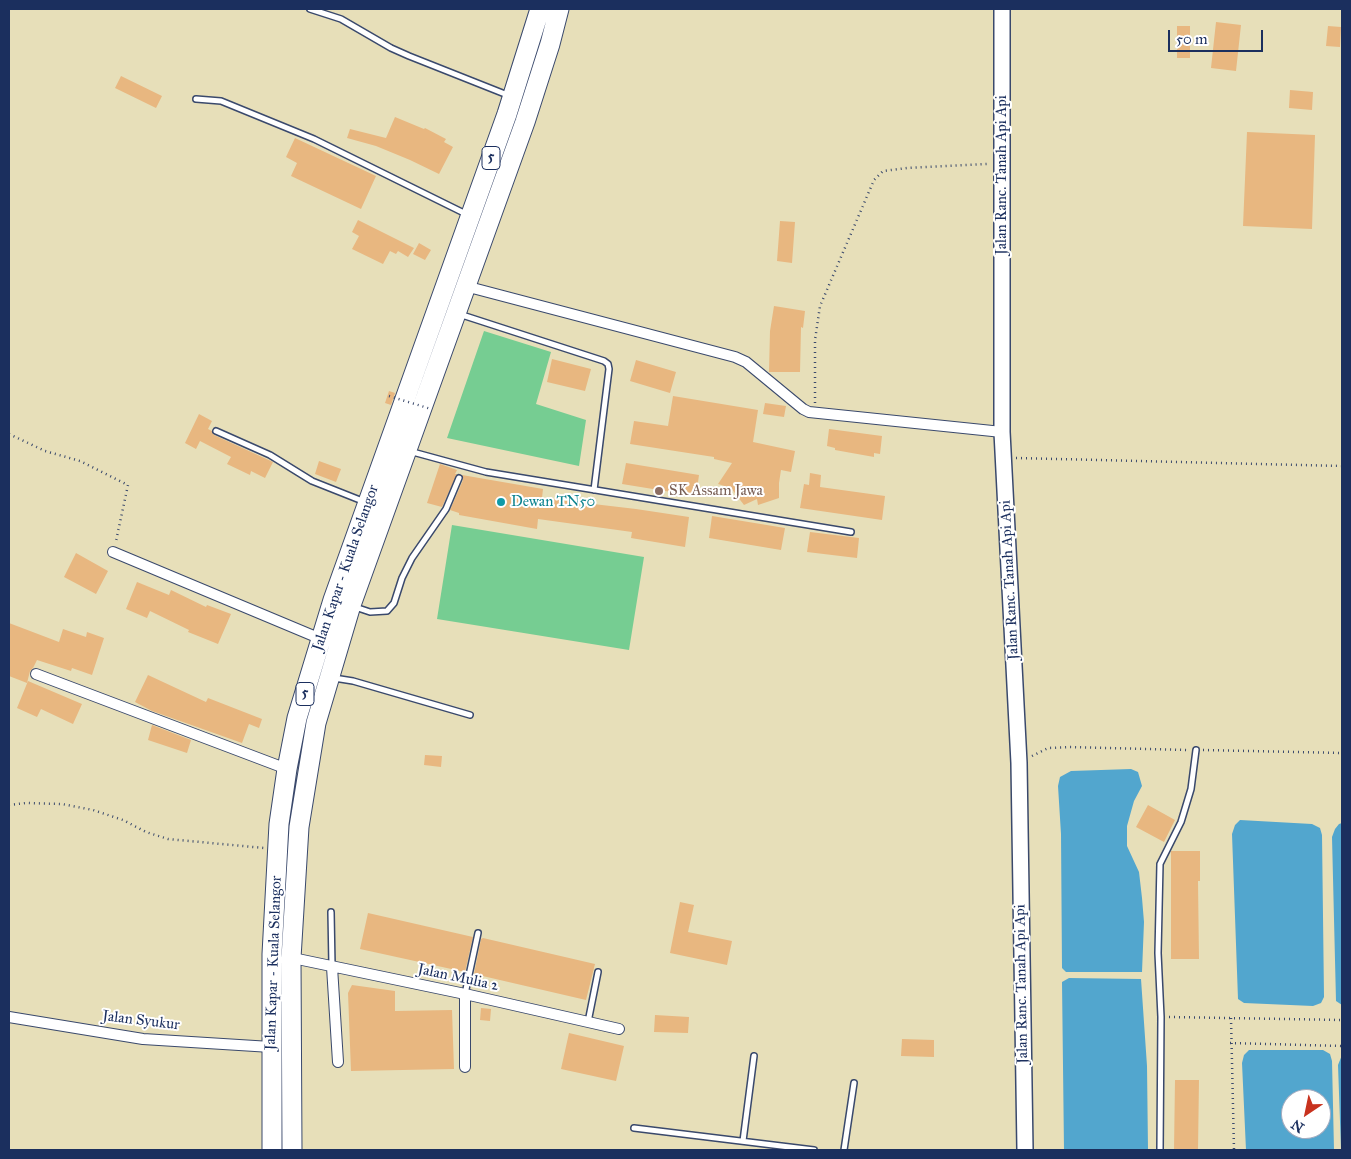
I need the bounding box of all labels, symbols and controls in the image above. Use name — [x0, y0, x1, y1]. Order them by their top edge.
scale bar — [1171, 20, 1266, 52]
text: 50 m — [1176, 30, 1208, 48]
street label: Jalan Ranc. Tanah Api Api — [993, 95, 1011, 255]
road number: 5 — [482, 146, 500, 170]
street label: Jalan Kapar - Kuala Selangor — [309, 482, 383, 654]
place label: SK Assam Jawa — [669, 482, 763, 500]
marker: SK Assam Jawa — [653, 485, 665, 497]
place label: Dewan TN50 — [511, 493, 595, 511]
marker: Dewan TN50 — [495, 496, 507, 508]
street label: Jalan Ranc. Tanah Api Api — [997, 500, 1023, 660]
road number: 5 — [296, 682, 314, 706]
street label: Jalan Kapar - Kuala Selangor — [262, 875, 286, 1051]
street label: Jalan Ranc. Tanah Api Api — [1012, 904, 1032, 1064]
street label: Jalan Mulia 2 — [416, 961, 500, 995]
street label: Jalan Syukur — [101, 1007, 181, 1035]
north arrow — [1281, 1089, 1331, 1139]
text: N — [1288, 1116, 1308, 1136]

